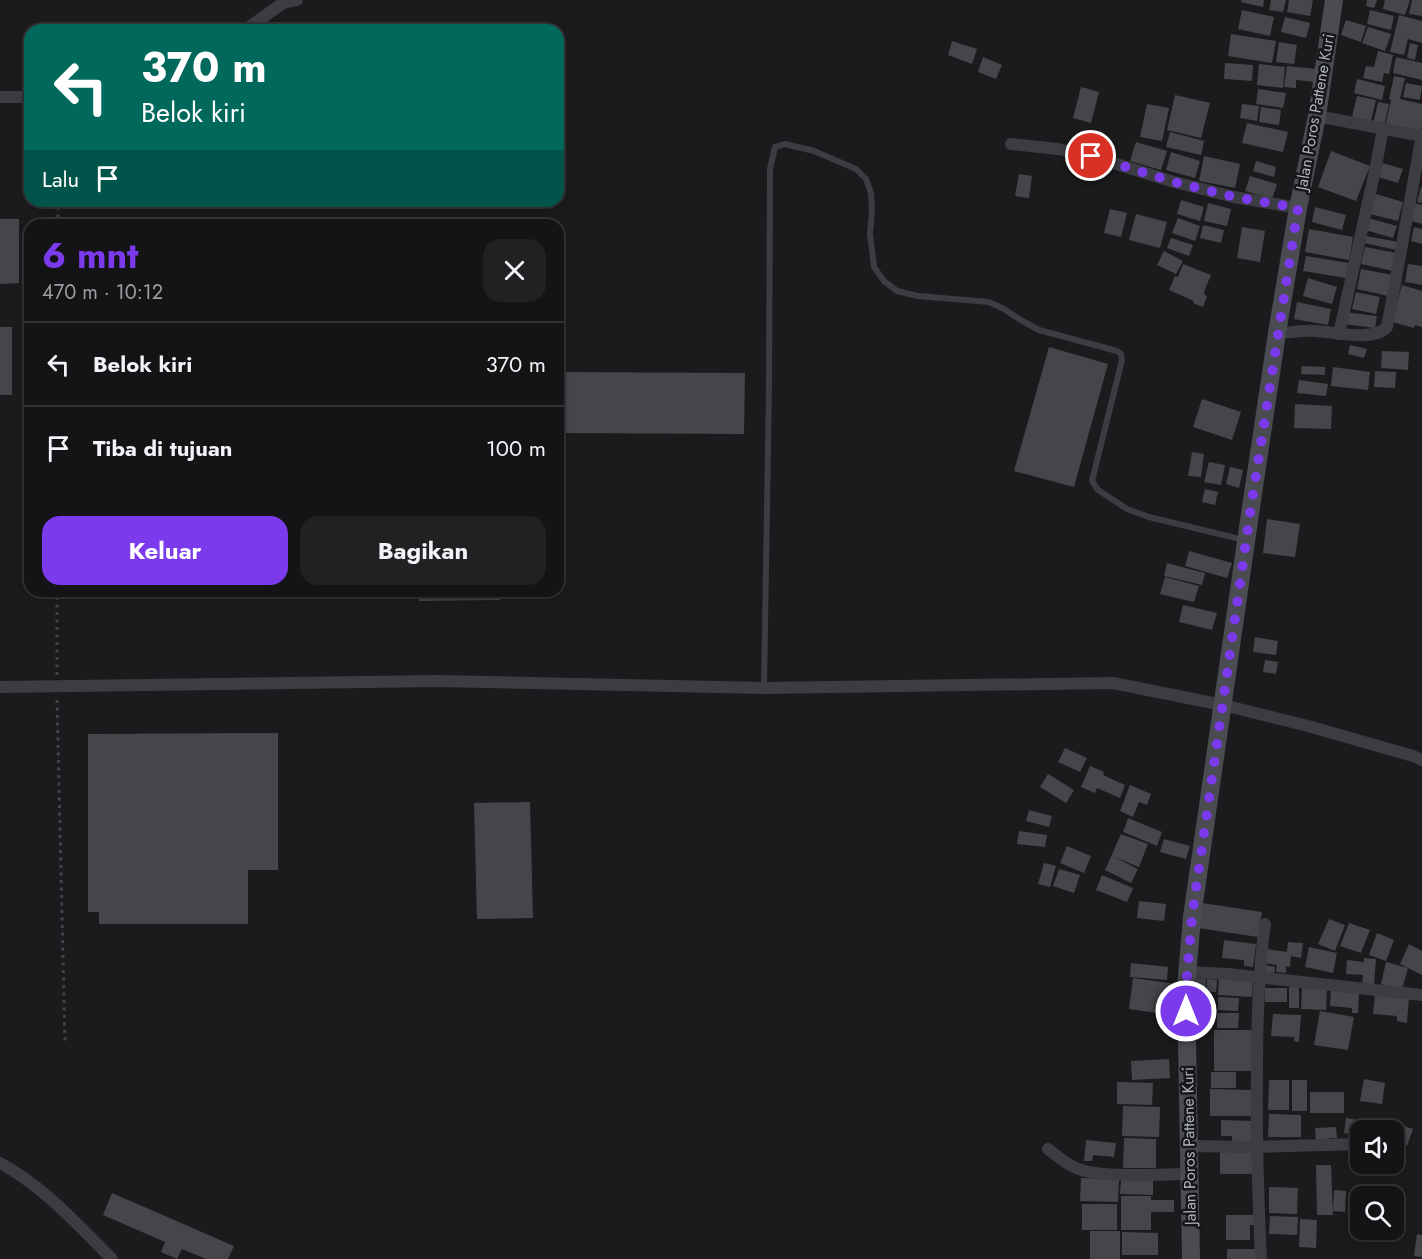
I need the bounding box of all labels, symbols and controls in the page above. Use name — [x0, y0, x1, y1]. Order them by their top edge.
street label: Jalan Poros Pattene Kuri — [1290, 32, 1340, 194]
text: 370 m — [141, 37, 267, 98]
icon: left — [42, 48, 120, 126]
text: Belok kiri — [141, 93, 246, 132]
pin — [1065, 130, 1116, 181]
icon: arrive — [1074, 139, 1107, 172]
icon: arrive — [91, 162, 124, 195]
text: Lalu — [42, 163, 79, 195]
text: 6 mnt — [42, 229, 139, 281]
button: close — [483, 239, 546, 302]
text: 470 m · 10:12 — [42, 278, 163, 307]
icon: left — [42, 348, 75, 381]
text: Belok kiri — [93, 348, 192, 380]
text: 370 m — [486, 348, 546, 380]
icon: arrive — [42, 432, 75, 465]
text: Tiba di tujuan — [93, 432, 232, 464]
text: 100 m — [486, 432, 546, 464]
button: Keluar — [42, 516, 288, 585]
button: Bagikan — [300, 516, 546, 585]
position arrow — [1154, 979, 1218, 1043]
street label: Jalan Poros Pattene Kuri — [1176, 1067, 1202, 1227]
map controls — [1350, 1120, 1404, 1240]
button: sound — [1350, 1120, 1404, 1174]
button: search — [1350, 1186, 1404, 1240]

